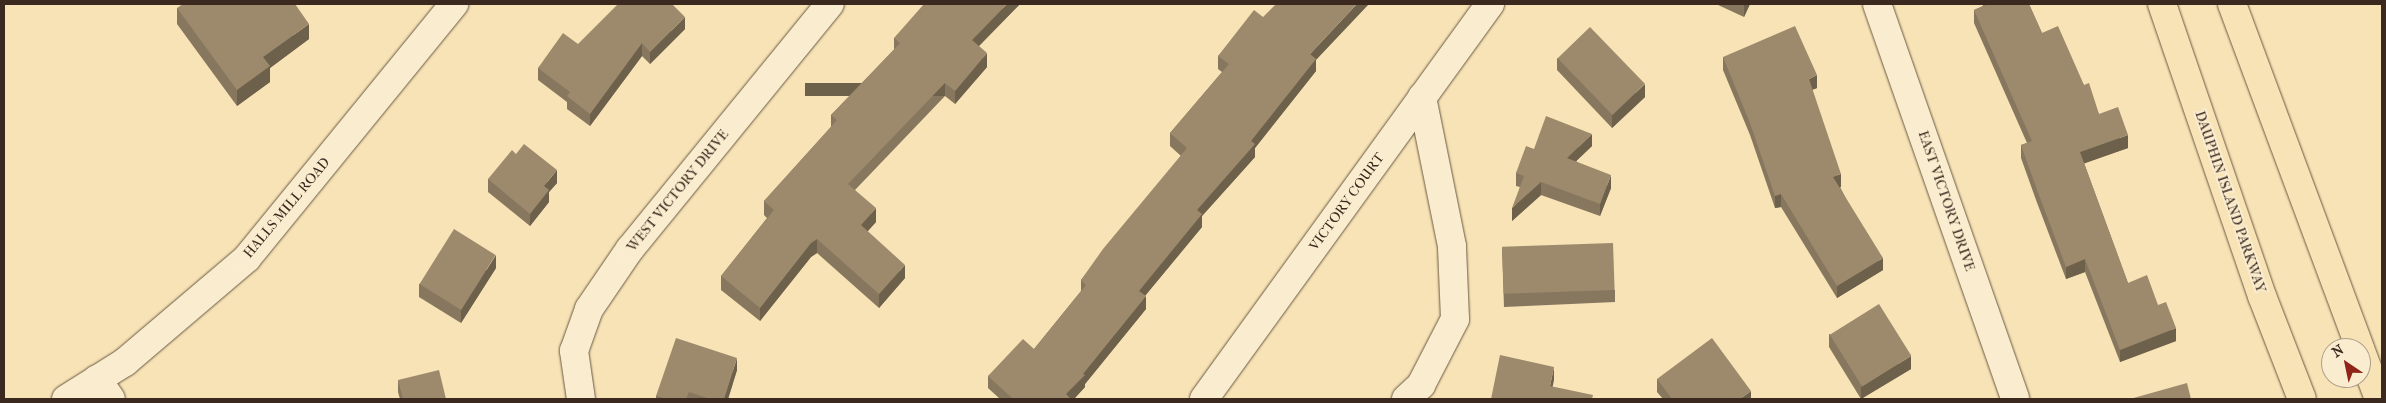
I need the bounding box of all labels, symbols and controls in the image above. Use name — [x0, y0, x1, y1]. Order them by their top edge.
street label: DAUPHIN ISLAND PARKWAY — [2191, 109, 2269, 295]
street label: WEST VICTORY DRIVE — [624, 127, 732, 255]
street label: EAST VICTORY DRIVE — [1914, 129, 1978, 273]
street label: VICTORY COURT — [1306, 150, 1388, 254]
street label: HALLS MILL ROAD — [240, 154, 334, 262]
north arrow — [2321, 338, 2371, 388]
text: N — [2329, 341, 2347, 361]

